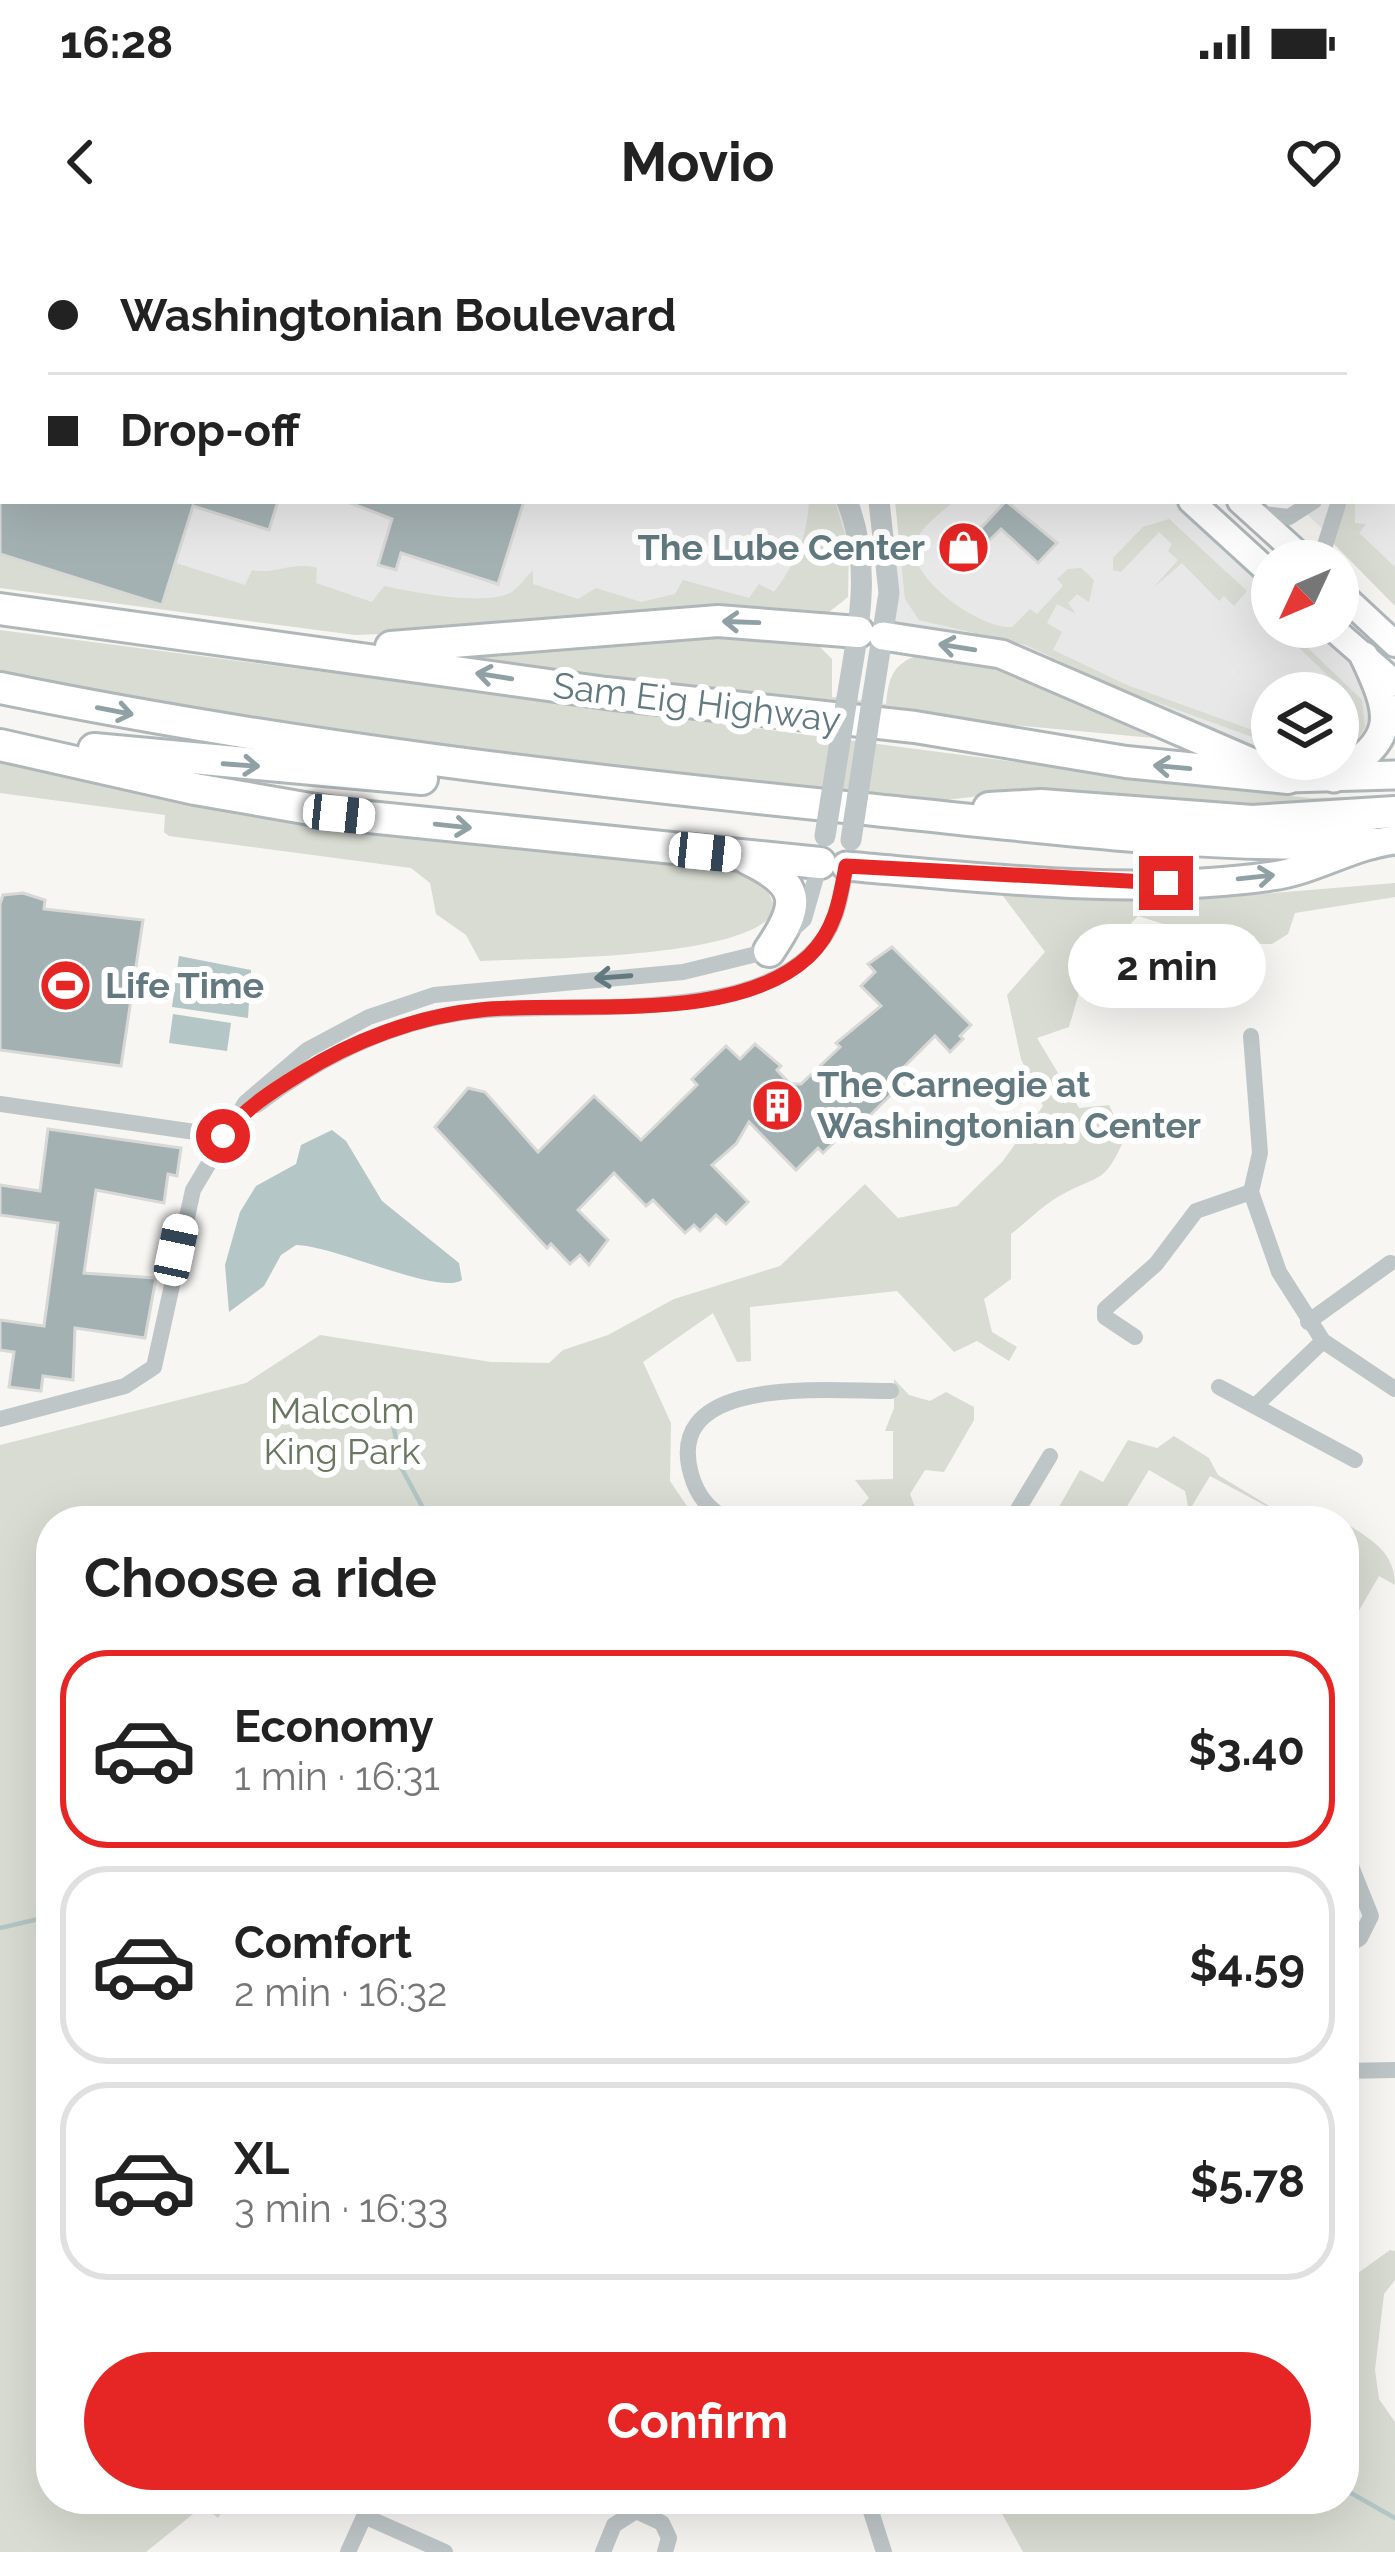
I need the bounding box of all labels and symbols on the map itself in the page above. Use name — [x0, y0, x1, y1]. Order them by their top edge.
shop icon: The Lube Center — [936, 519, 992, 575]
place label: The Lube Center — [638, 526, 925, 568]
north arrow — [1251, 540, 1359, 648]
one-way arrow — [722, 610, 761, 633]
one-way arrow — [938, 634, 977, 657]
one-way arrow — [476, 664, 515, 687]
street label: Sam Eig Highway — [551, 664, 843, 740]
one-way arrow — [94, 701, 133, 723]
one-way arrow — [221, 753, 260, 776]
one-way arrow — [1153, 755, 1192, 778]
car — [301, 792, 377, 836]
one-way arrow — [433, 815, 472, 838]
car — [667, 830, 743, 874]
route end — [1139, 856, 1193, 910]
one-way arrow — [1236, 865, 1275, 888]
callout: 2 min — [1067, 925, 1265, 1009]
sports icon: Life Time — [38, 957, 94, 1013]
place label: Life Time — [105, 964, 264, 1006]
one-way arrow — [594, 965, 633, 988]
place label: The Carnegie at Washingtonian Center — [817, 1063, 1201, 1146]
building icon: The Carnegie at Washingtonian Center — [750, 1077, 806, 1133]
route start — [196, 1109, 250, 1163]
car — [151, 1211, 201, 1289]
park label: Malcolm King Park — [264, 1389, 420, 1472]

